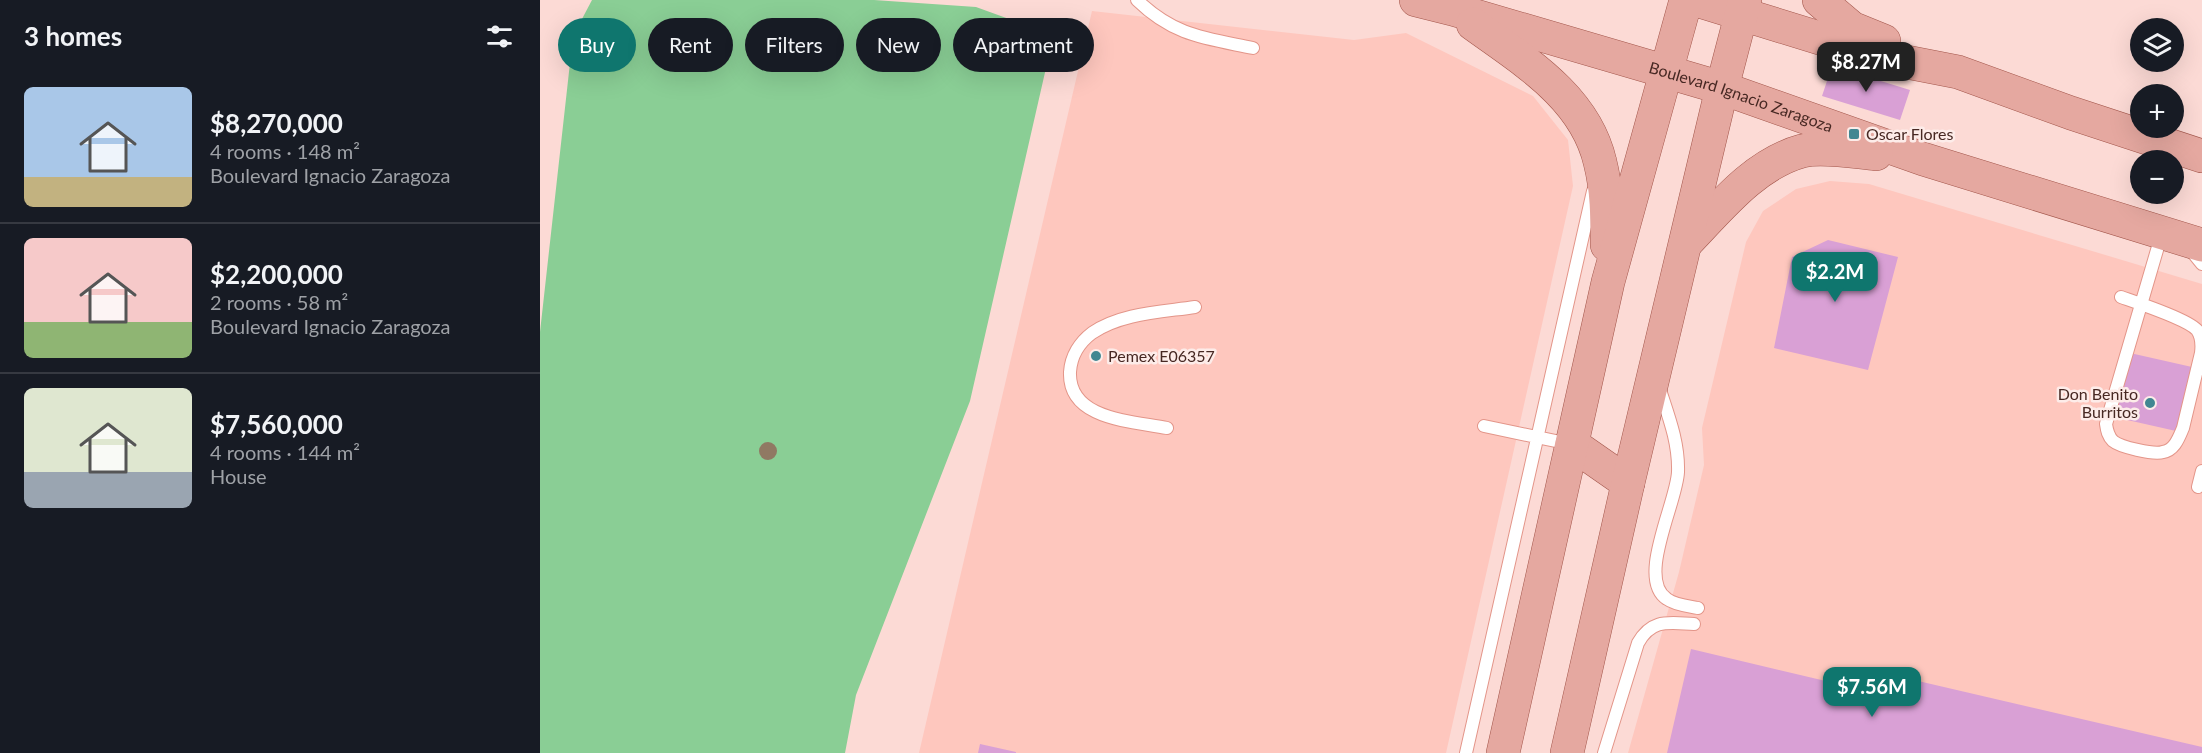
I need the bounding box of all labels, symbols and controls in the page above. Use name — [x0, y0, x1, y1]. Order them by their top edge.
chip: Buy — [558, 18, 636, 72]
chip: Rent — [648, 18, 733, 72]
chip: Filters — [745, 18, 844, 72]
chip: New — [856, 18, 941, 72]
chip: Apartment — [953, 18, 1094, 72]
map controls — [2130, 18, 2184, 204]
button: layers — [2130, 18, 2184, 72]
text: 3 homes — [24, 20, 122, 52]
icon: filters — [483, 20, 516, 53]
pin: $8.27M — [1817, 42, 1915, 93]
text: $8.27M — [1831, 49, 1901, 73]
street label: Boulevard Ignacio Zaragoza — [1647, 57, 1836, 135]
button: + — [2130, 84, 2184, 138]
text: $8,270,000 — [210, 107, 343, 139]
icon: home — [72, 111, 144, 183]
place label: Oscar Flores — [1866, 124, 1953, 143]
marker: Oscar Flores — [1847, 127, 1861, 141]
text: 4 rooms · 148 m² — [210, 139, 360, 163]
button: − — [2130, 150, 2184, 204]
text: Boulevard Ignacio Zaragoza — [210, 163, 451, 187]
pin: $2.2M — [1793, 252, 1877, 303]
text: $2,200,000 — [210, 258, 343, 290]
text: $2.2M — [1806, 259, 1864, 283]
icon: home — [72, 262, 144, 334]
text: 2 rooms · 58 m² — [210, 290, 348, 314]
text: Boulevard Ignacio Zaragoza — [210, 314, 451, 338]
place label: Pemex E06357 — [1108, 346, 1215, 365]
marker: Pemex E06357 — [1089, 349, 1103, 363]
place label: Don Benito Burritos — [2058, 384, 2138, 421]
marker: Don Benito Burritos — [2143, 396, 2157, 410]
text: $7,560,000 — [210, 408, 343, 440]
icon: home — [72, 412, 144, 484]
text: 4 rooms · 144 m² — [210, 440, 360, 464]
text: House — [210, 464, 267, 488]
pin: $7.56M — [1823, 667, 1921, 718]
text: $7.56M — [1837, 674, 1907, 698]

